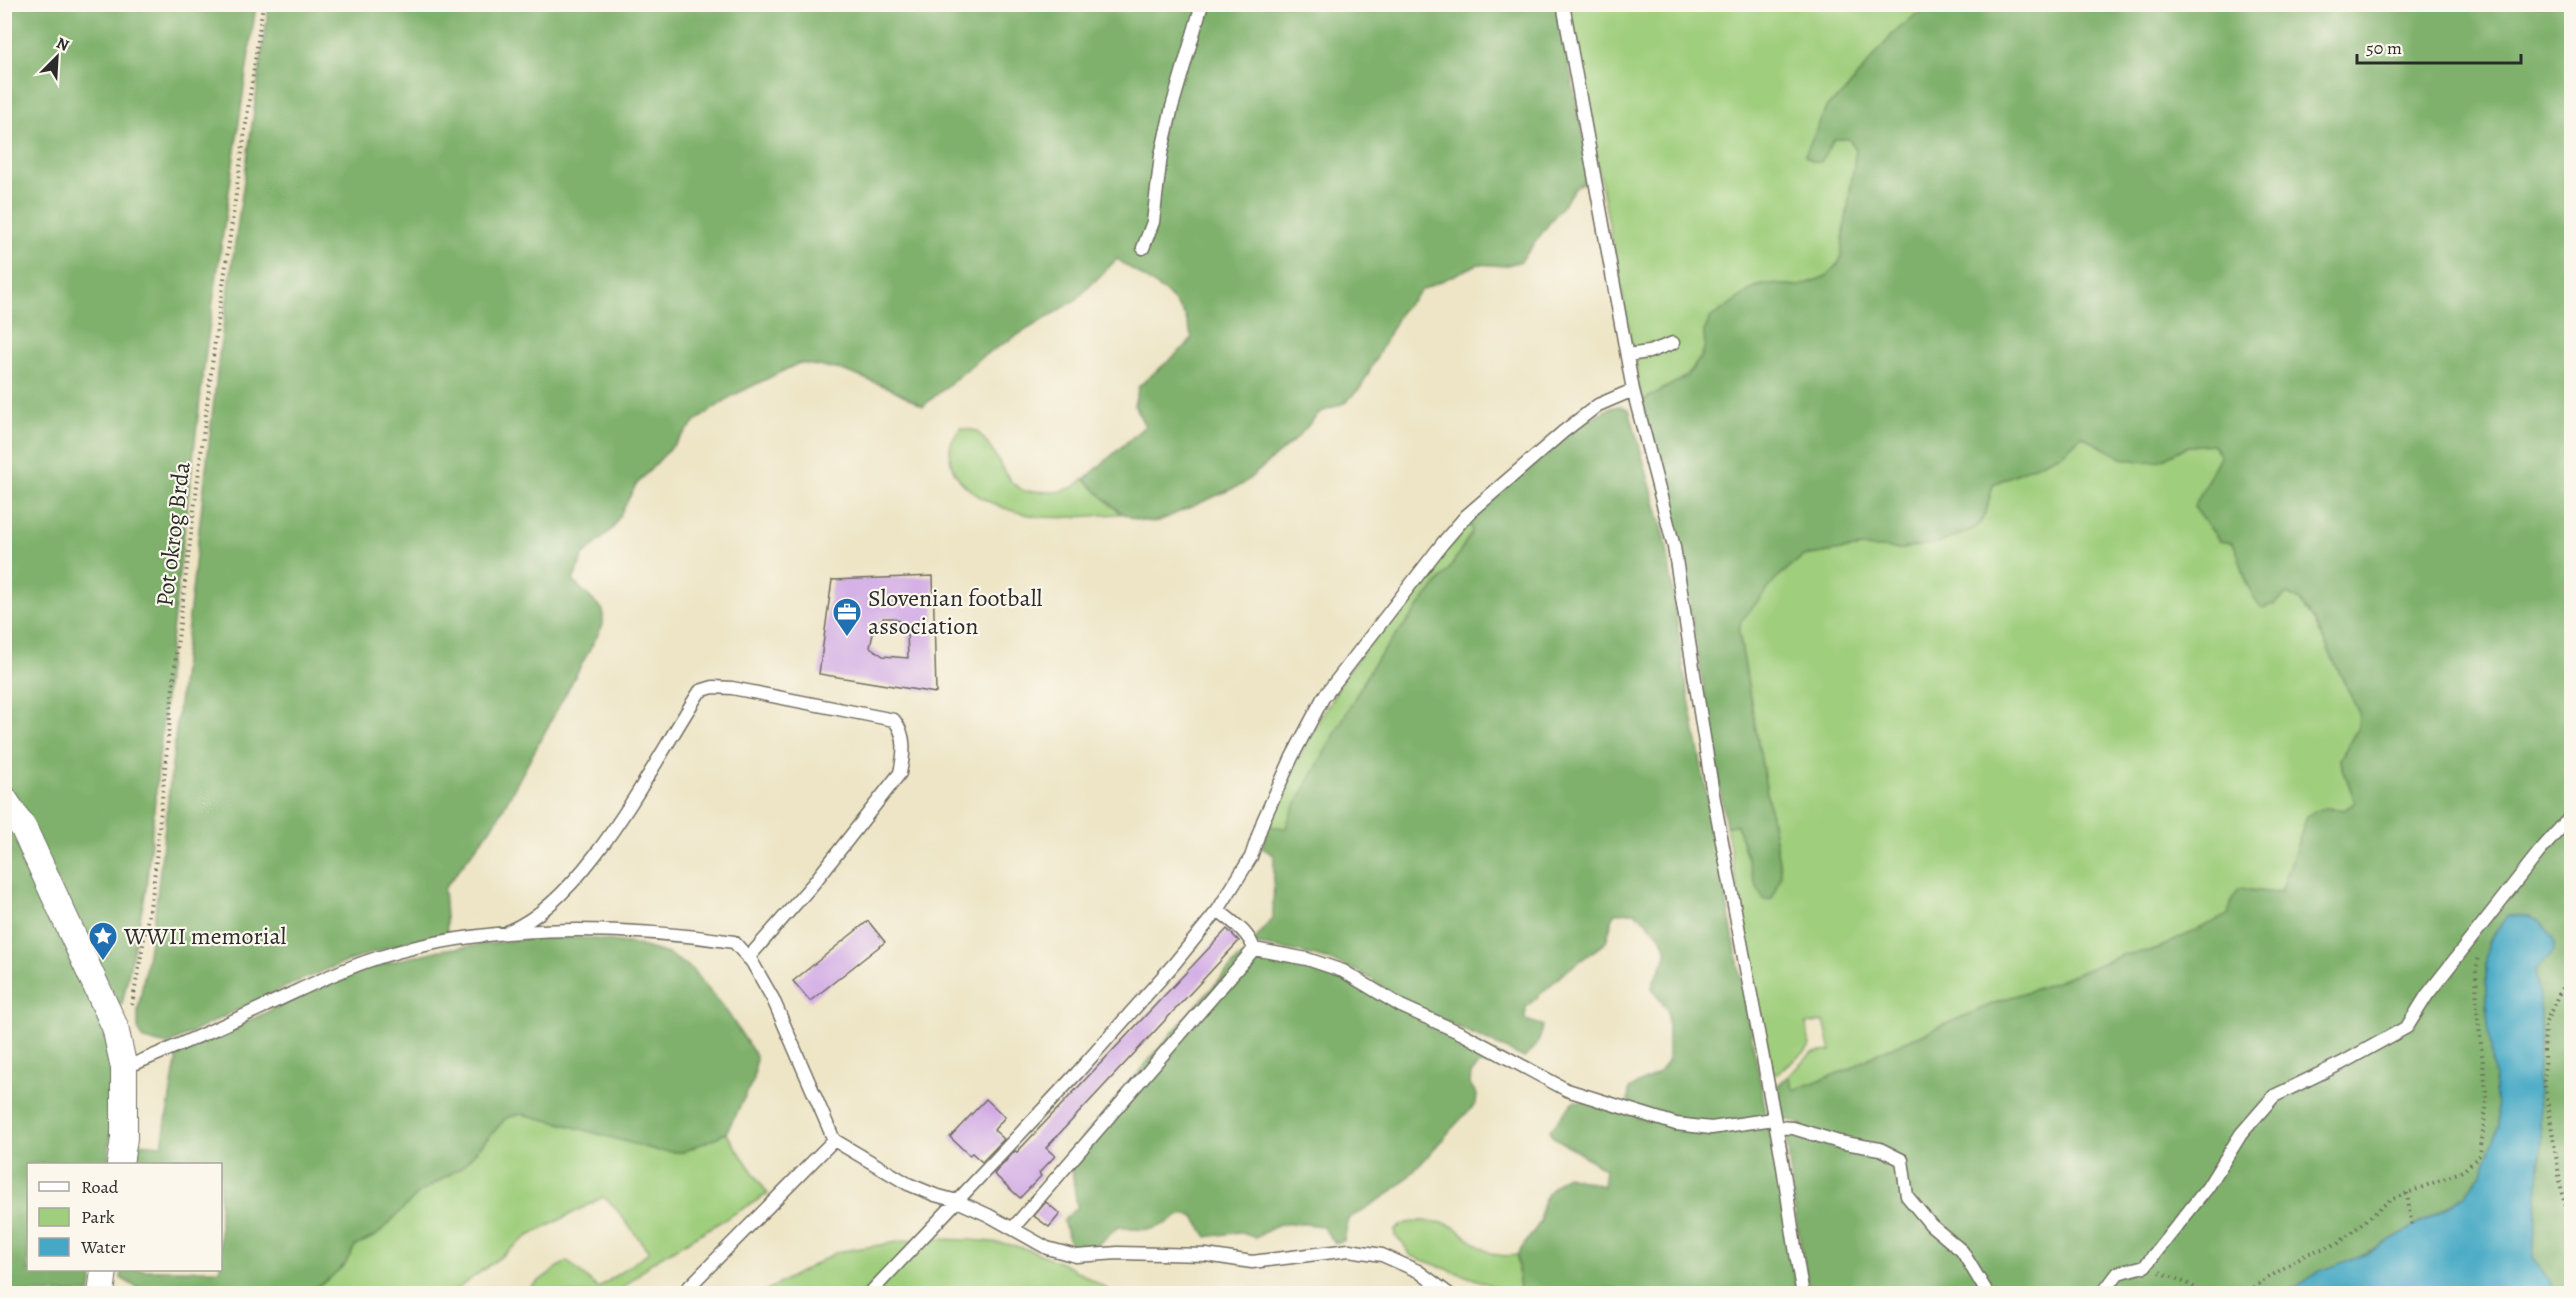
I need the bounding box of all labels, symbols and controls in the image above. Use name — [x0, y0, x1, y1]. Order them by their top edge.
north arrow — [27, 27, 87, 87]
scale bar — [2357, 27, 2520, 65]
text: N — [53, 32, 73, 57]
text: 50 m — [2366, 36, 2402, 60]
street label: Pot okrog Brda — [148, 459, 198, 608]
place label: Slovenian football association — [868, 582, 1043, 642]
office icon: Slovenian football association — [831, 596, 863, 638]
place icon: WWII memorial — [87, 920, 119, 962]
place label: WWII memorial — [123, 920, 287, 952]
legend — [27, 1163, 222, 1271]
text: Road — [81, 1175, 119, 1199]
text: Park — [81, 1205, 115, 1229]
text: Water — [80, 1235, 126, 1259]

